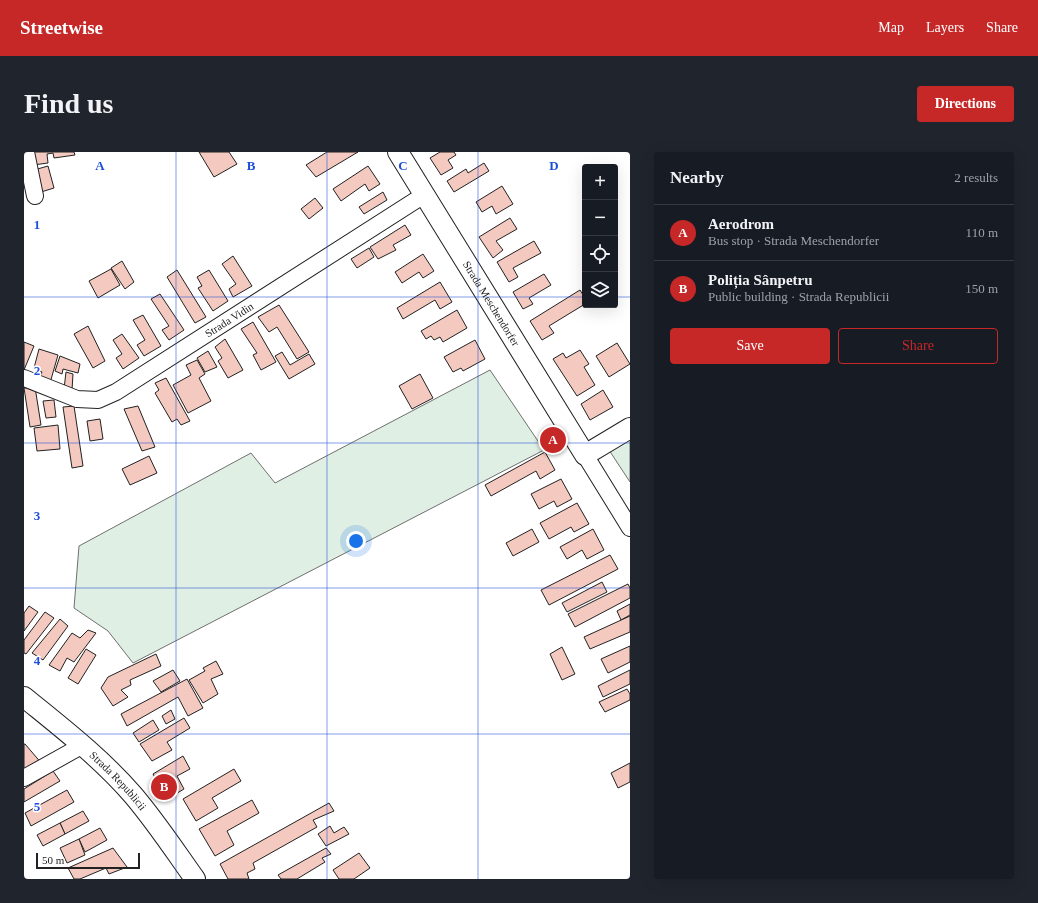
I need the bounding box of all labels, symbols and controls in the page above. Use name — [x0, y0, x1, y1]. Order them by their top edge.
text: Streetwise — [20, 17, 103, 38]
text: Map — [878, 20, 904, 35]
text: Layers — [926, 20, 964, 35]
text: Share — [986, 20, 1018, 35]
button: Directions — [917, 86, 1014, 122]
text: Find us — [24, 88, 114, 119]
text: A — [95, 158, 105, 173]
text: B — [247, 158, 256, 173]
text: C — [398, 158, 408, 173]
text: D — [549, 158, 559, 173]
map controls — [582, 164, 618, 308]
button: + — [582, 164, 618, 200]
text: Nearby — [670, 168, 724, 187]
text: 2 results — [954, 170, 998, 185]
button: − — [582, 200, 618, 236]
text: Aerodrom — [708, 216, 774, 232]
text: 1 — [34, 217, 40, 232]
text: A — [678, 225, 688, 240]
text: 110 m — [966, 225, 998, 240]
text: Bus stop · Strada Meschendorfer — [708, 233, 879, 248]
button: locate — [582, 236, 618, 272]
street label: Strada Meschendorfer — [461, 259, 522, 348]
button: layers — [582, 272, 618, 308]
text: Poliția Sânpetru — [708, 272, 813, 288]
text: B — [679, 281, 687, 296]
text: 150 m — [965, 281, 998, 296]
text: Public building · Strada Republicii — [708, 289, 889, 304]
street label: Strada Vidin — [203, 299, 256, 340]
button: Save — [670, 328, 830, 364]
button: Share — [838, 328, 998, 364]
text: 2 — [34, 363, 40, 378]
pin: A — [540, 425, 566, 455]
text: 3 — [34, 508, 41, 523]
your location — [346, 531, 366, 551]
text: 4 — [34, 653, 41, 668]
street label: Strada Republicii — [87, 749, 149, 812]
pin: B — [151, 772, 177, 802]
text: 5 — [34, 799, 41, 814]
scale bar — [36, 851, 140, 870]
text: 50 m — [42, 854, 64, 866]

